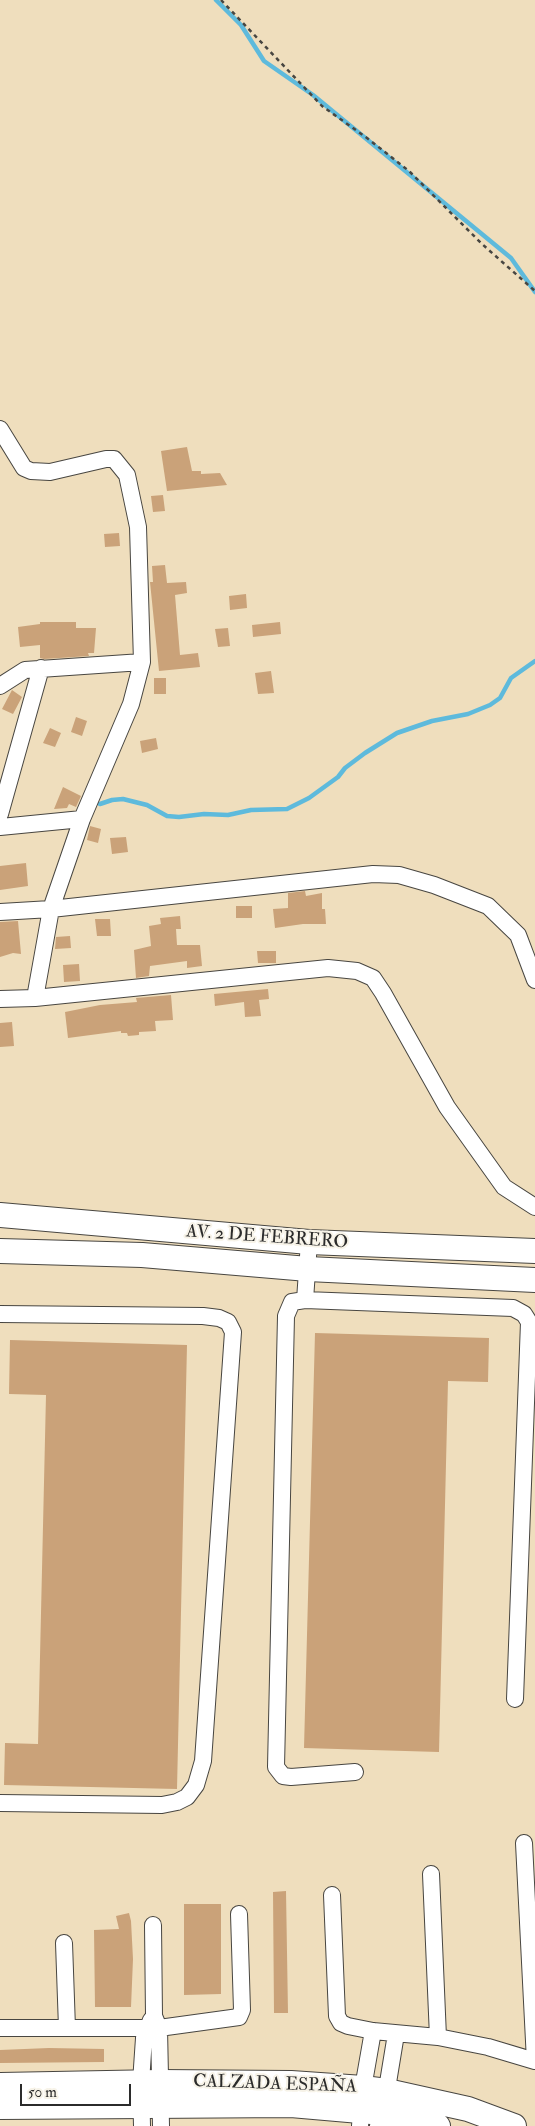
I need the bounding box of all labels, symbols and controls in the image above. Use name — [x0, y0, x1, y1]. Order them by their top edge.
street label: AV. 2 DE FEBRERO — [185, 1222, 349, 1254]
street label: CALZADA ESPAÑA — [193, 2071, 357, 2099]
scale bar — [22, 2074, 134, 2106]
text: 50 m — [28, 2083, 57, 2102]

